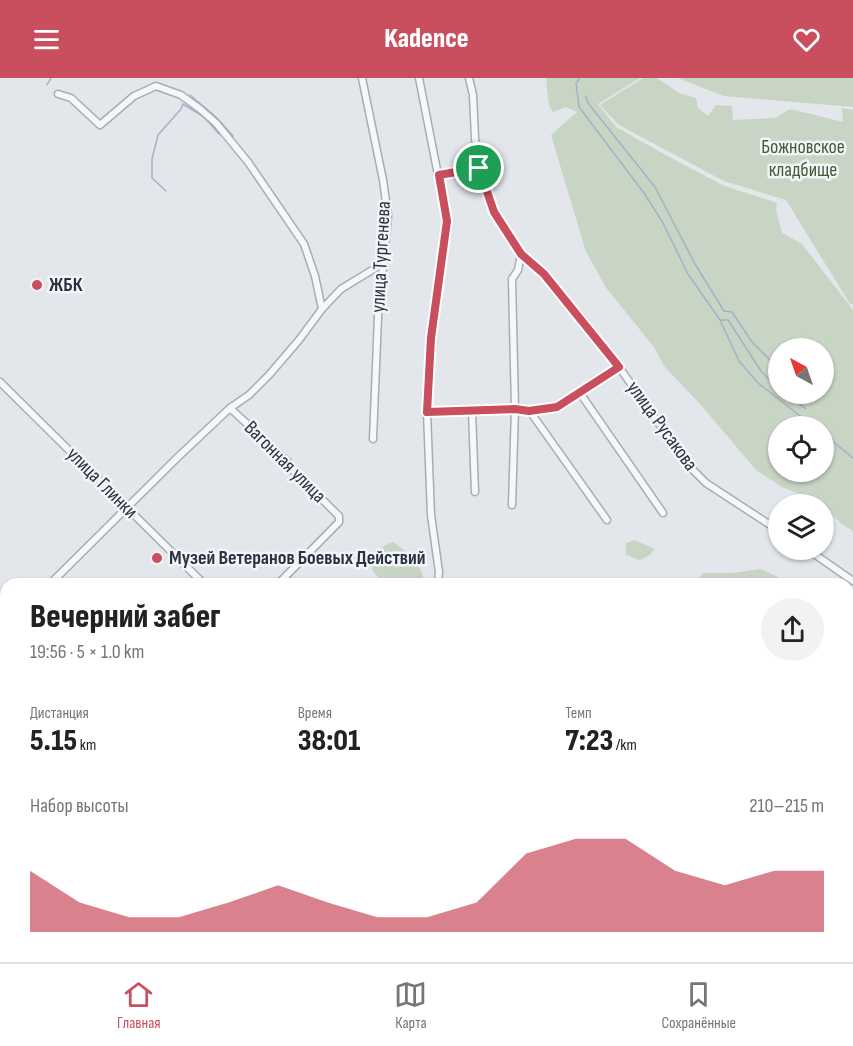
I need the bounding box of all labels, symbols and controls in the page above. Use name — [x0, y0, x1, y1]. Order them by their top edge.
icon: menu — [30, 23, 63, 56]
text: Kadence — [384, 23, 469, 55]
icon: heart — [790, 23, 823, 56]
park label: Божновское кладбище — [761, 135, 845, 182]
pin — [453, 142, 504, 193]
icon: arrive — [462, 151, 495, 184]
street label: улица Тургенева — [366, 201, 396, 313]
place label: ЖБК — [49, 273, 83, 297]
marker: ЖБК — [30, 278, 44, 292]
north arrow — [768, 338, 834, 404]
map controls — [768, 338, 834, 560]
street label: улица Русакова — [621, 376, 703, 476]
street label: Вагонная улица — [239, 416, 331, 508]
button: locate — [768, 416, 834, 482]
street label: улица Глинки — [61, 442, 143, 524]
button: layers — [768, 494, 834, 560]
place label: Музей Ветеранов Боевых Действий — [169, 546, 425, 570]
marker: Музей Ветеранов Боевых Действий — [150, 551, 164, 565]
text: Вечерний забег — [30, 597, 221, 637]
button: share — [761, 598, 824, 661]
text: 19:56 · 5 × 1.0 km — [30, 640, 144, 664]
text: Дистанция — [30, 704, 89, 723]
text: Время — [298, 704, 332, 723]
text: Темп — [565, 704, 592, 723]
text: 5.15 — [30, 723, 77, 759]
text: 38:01 — [298, 723, 360, 759]
text: 7:23 — [565, 723, 613, 759]
text: km — [77, 736, 96, 755]
text: /km — [613, 736, 637, 755]
text: Набор высоты — [30, 794, 129, 818]
text: 210–215 m — [749, 794, 824, 818]
tab: Главная — [117, 978, 161, 1033]
tab: Карта — [394, 978, 427, 1033]
tab: Сохранённые — [661, 978, 736, 1033]

